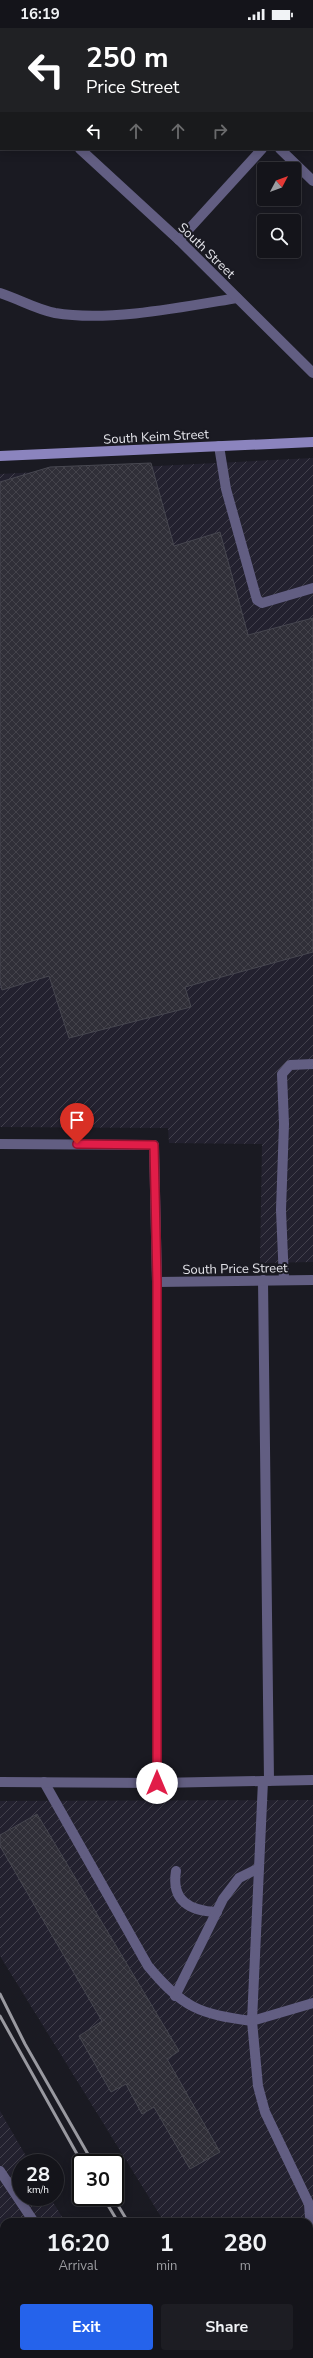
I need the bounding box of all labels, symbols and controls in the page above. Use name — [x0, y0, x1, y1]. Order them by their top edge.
text: 16:19 — [20, 4, 60, 24]
text: 250 m — [86, 39, 169, 77]
icon: left — [20, 44, 72, 96]
text: Price Street — [86, 75, 179, 99]
icon: left — [83, 120, 105, 142]
icon: ahead — [125, 120, 147, 142]
icon: ahead — [167, 120, 189, 142]
icon: right — [209, 120, 231, 142]
north arrow — [257, 162, 301, 206]
map controls — [257, 162, 301, 258]
button: search — [257, 214, 301, 258]
street label: South Street — [174, 219, 239, 283]
street label: South Keim Street — [103, 425, 210, 449]
pin — [60, 1103, 94, 1144]
icon: arrive — [66, 1109, 88, 1131]
street label: South Price Street — [182, 1259, 288, 1279]
position arrow — [136, 1762, 178, 1804]
speed limit sign: 30 — [72, 2154, 124, 2206]
text: 28 — [26, 2161, 50, 2188]
text: km/h — [27, 2183, 49, 2197]
text: 16:20 — [46, 2227, 110, 2259]
text: 1 — [159, 2227, 174, 2259]
text: 280 — [224, 2227, 267, 2259]
text: Arrival — [58, 2257, 98, 2275]
text: min — [156, 2257, 177, 2275]
text: m — [240, 2257, 251, 2275]
button: Exit — [20, 2304, 153, 2350]
button: Share — [161, 2304, 293, 2350]

